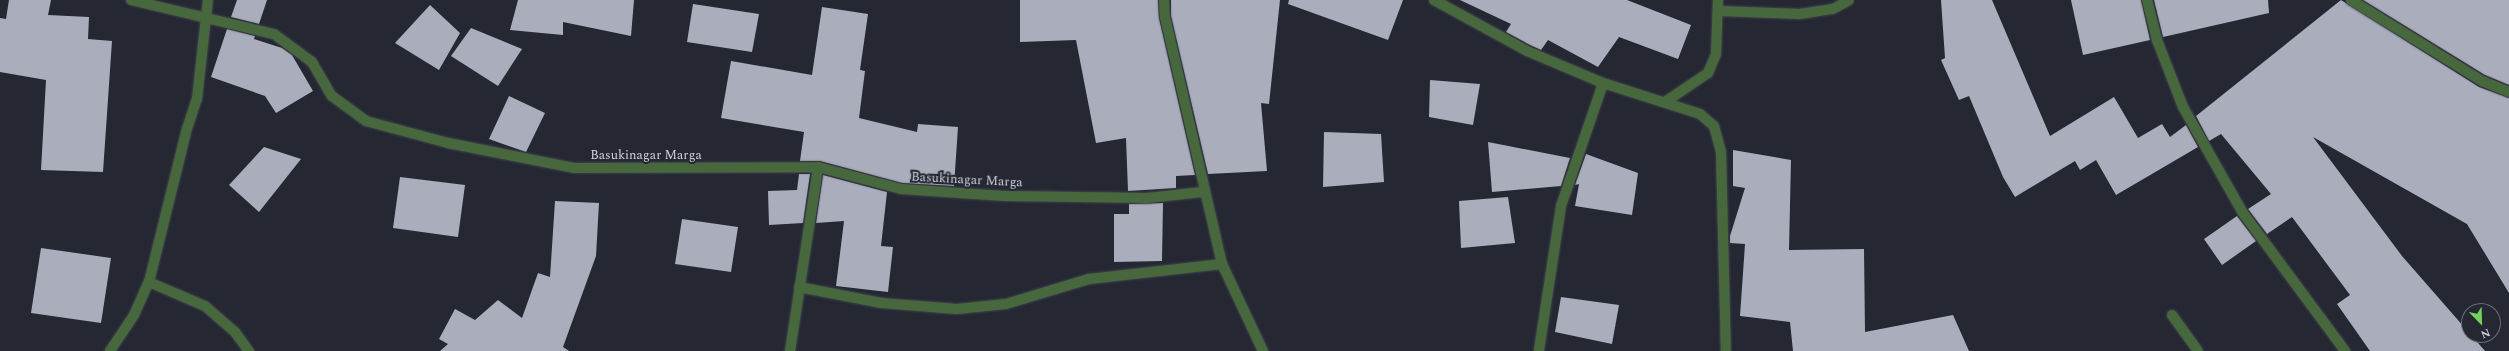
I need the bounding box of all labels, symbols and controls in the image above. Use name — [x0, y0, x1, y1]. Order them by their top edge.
street label: Basukinagar Marga — [590, 147, 702, 163]
street label: Basukinagar Marga — [911, 169, 1023, 191]
north arrow — [2461, 303, 2501, 343]
text: N — [2478, 324, 2493, 343]

